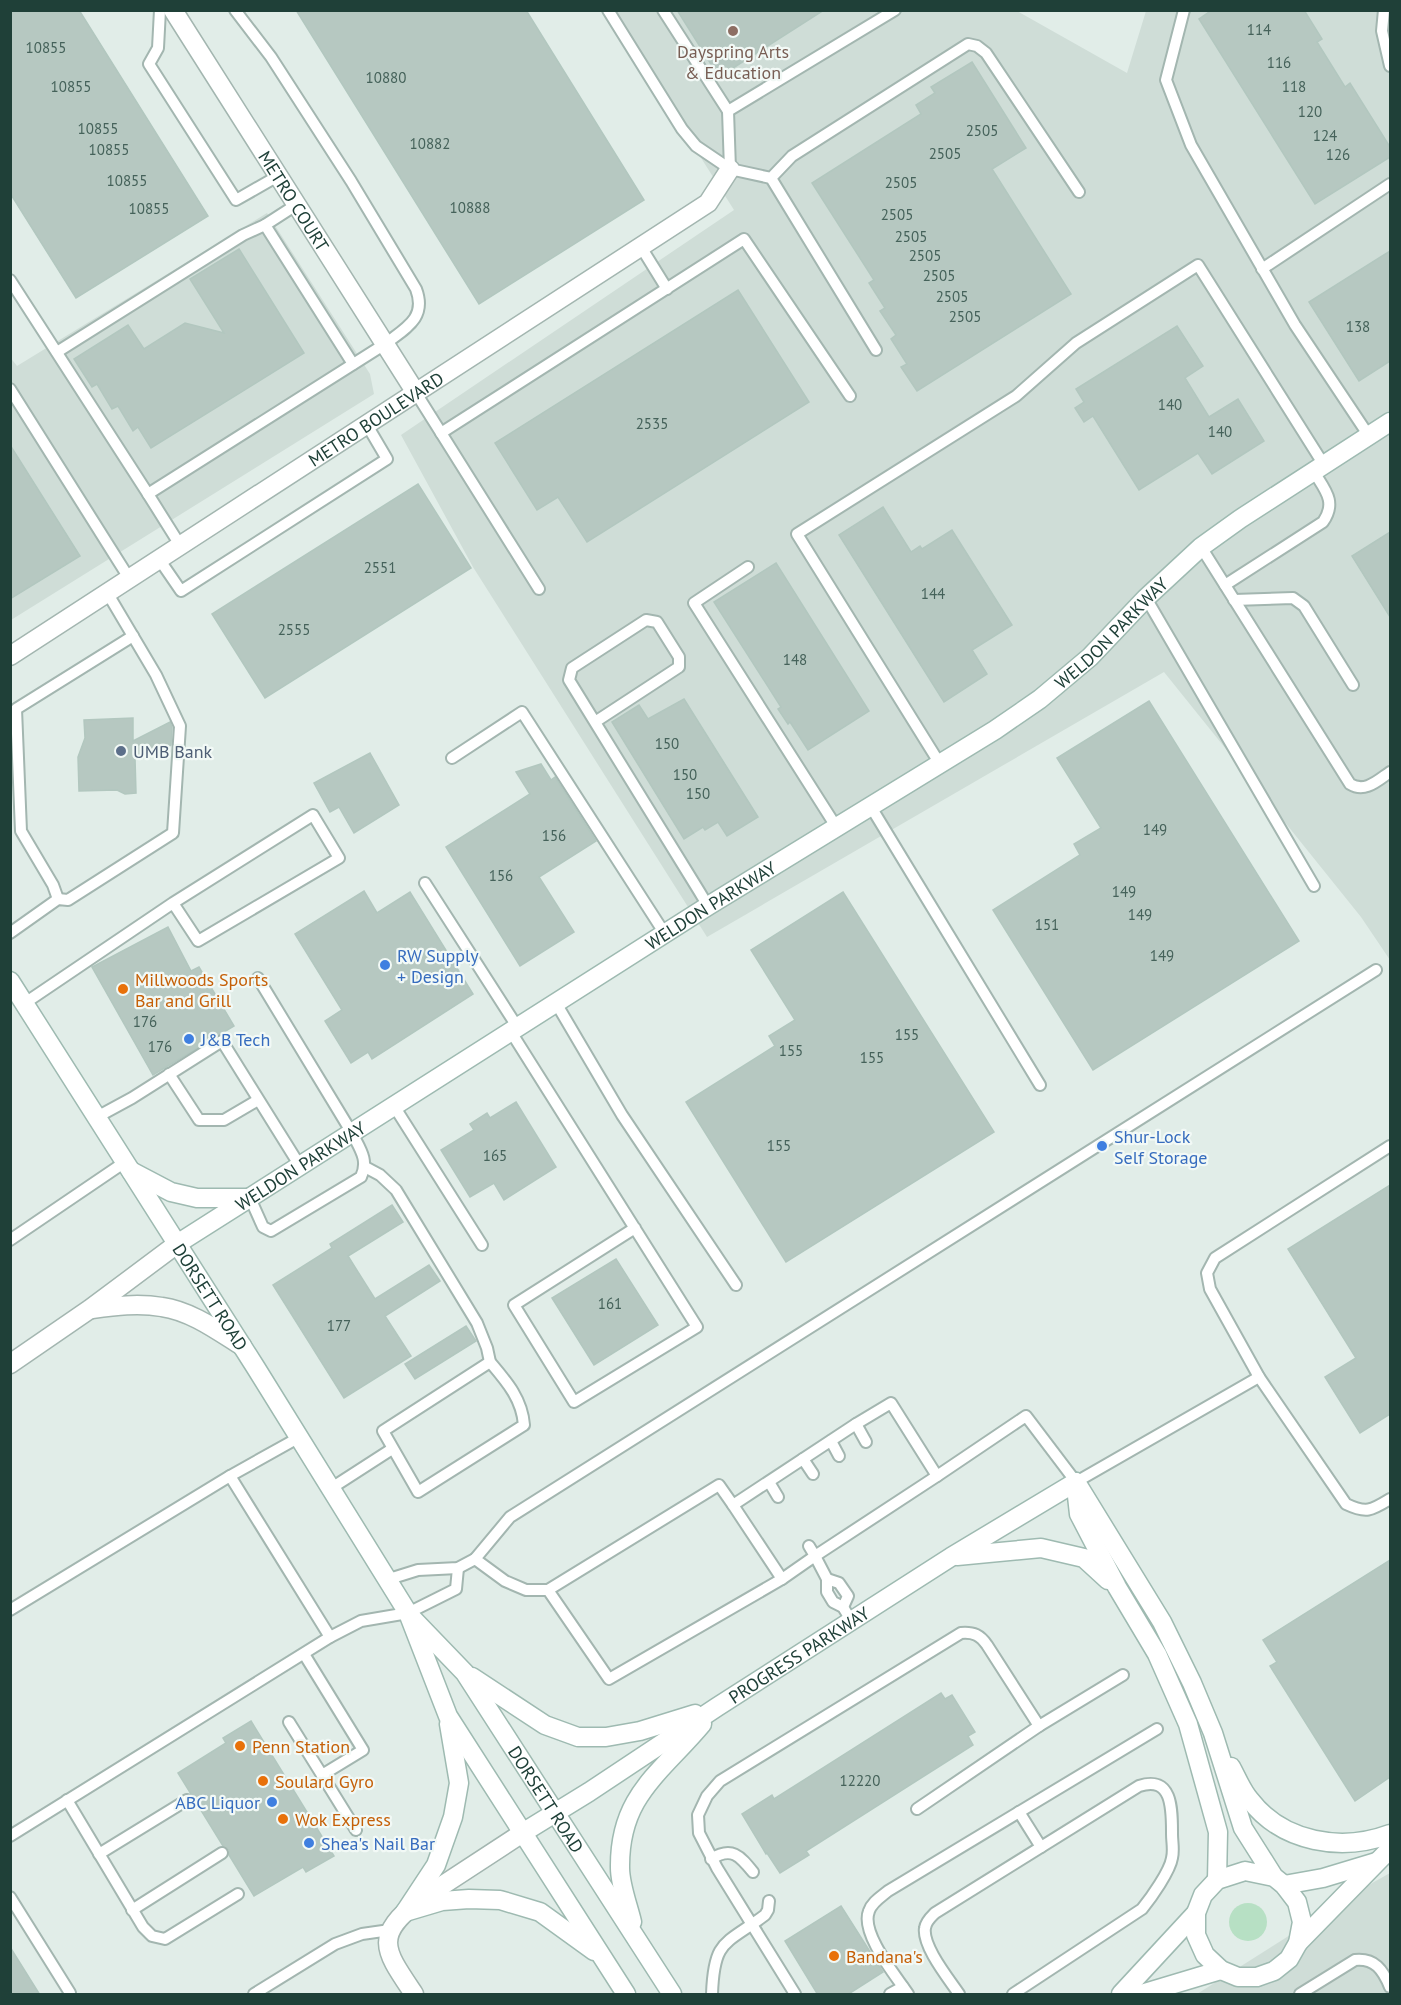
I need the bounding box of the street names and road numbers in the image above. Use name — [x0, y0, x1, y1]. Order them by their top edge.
street label: METRO COURT — [254, 146, 334, 255]
street label: METRO BOULEVARD — [304, 366, 448, 471]
street label: WELDON PARKWAY — [1050, 572, 1173, 693]
street label: WELDON PARKWAY — [641, 856, 780, 955]
street label: WELDON PARKWAY — [231, 1116, 370, 1216]
street label: DORSETT ROAD — [168, 1239, 253, 1355]
street label: PROGRESS PARKWAY — [724, 1601, 873, 1708]
street label: DORSETT ROAD — [503, 1741, 589, 1857]

